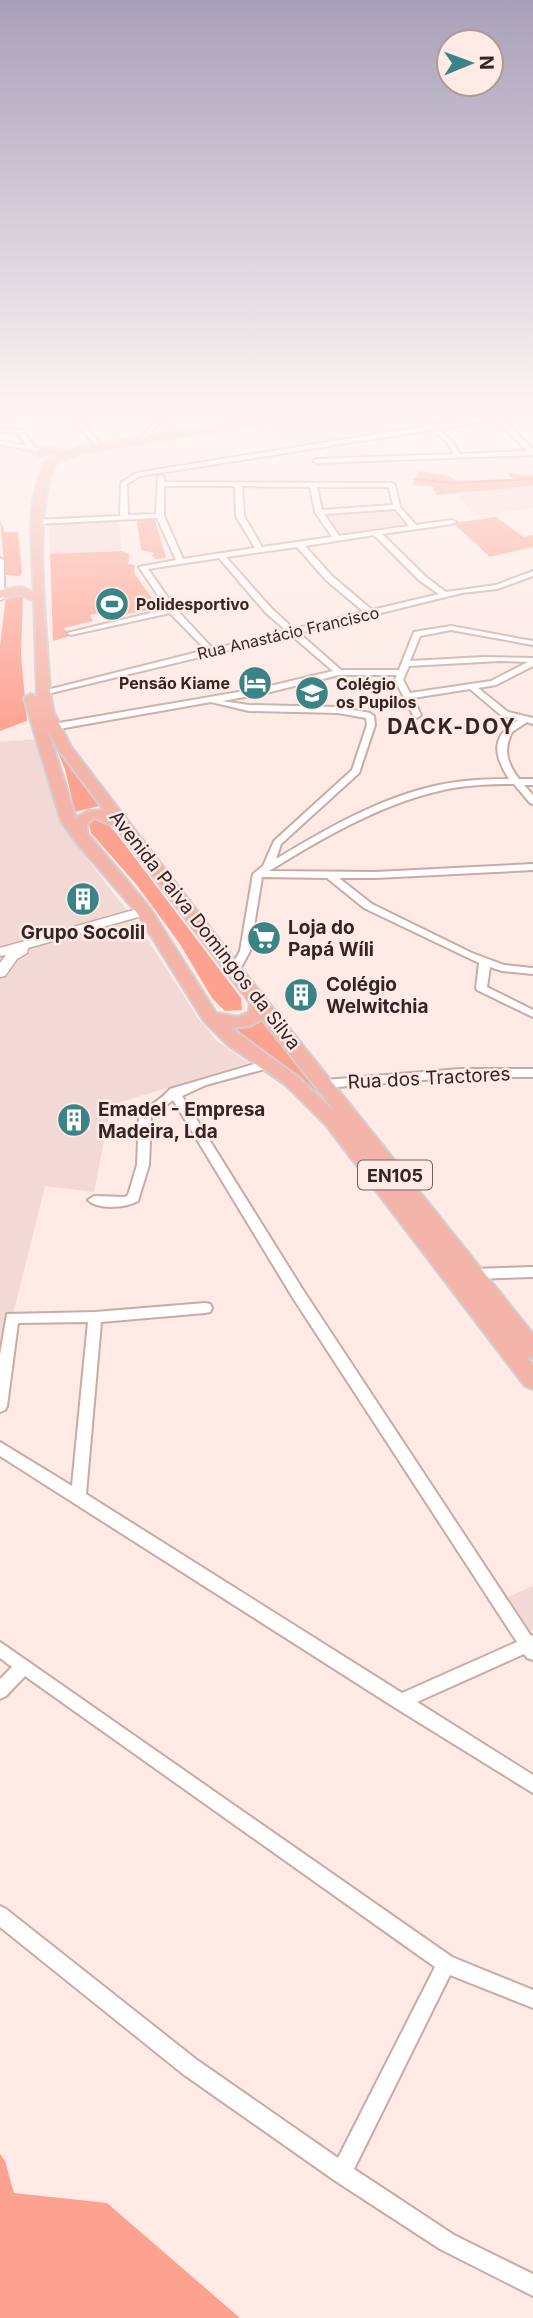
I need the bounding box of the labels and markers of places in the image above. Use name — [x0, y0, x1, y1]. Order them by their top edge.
sports icon: Polidesportivo — [93, 585, 131, 623]
place label: Polidesportivo — [136, 594, 250, 614]
hotel icon: Pensão Kiame — [236, 664, 274, 702]
place label: Pensão Kiame — [119, 673, 230, 693]
school or university icon: Colégio os Pupilos — [293, 674, 331, 712]
place label: Colégio os Pupilos — [336, 674, 416, 712]
building icon: Grupo Socolil — [64, 880, 102, 918]
place label: Loja do Papá Wíli — [288, 916, 374, 961]
supermarket icon: Loja do Papá Wíli — [245, 919, 283, 957]
place label: Grupo Socolil — [21, 921, 145, 944]
place label: Colégio Welwitchia — [326, 973, 429, 1018]
building icon: Colégio Welwitchia — [282, 976, 320, 1014]
place label: Emadel - Empresa Madeira, Lda — [98, 1098, 265, 1143]
building icon: Emadel - Empresa Madeira, Lda — [55, 1101, 93, 1139]

